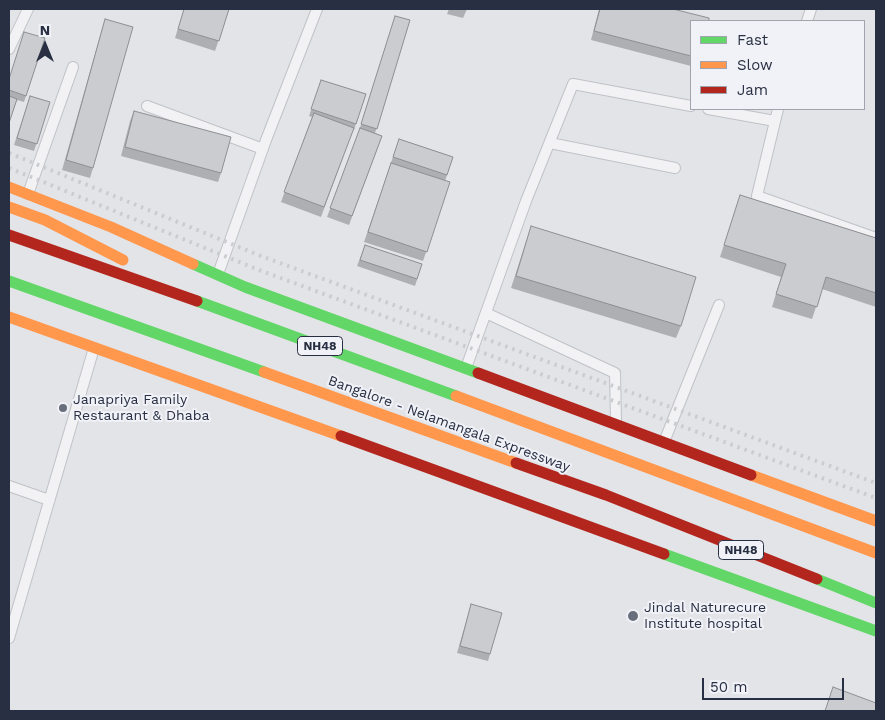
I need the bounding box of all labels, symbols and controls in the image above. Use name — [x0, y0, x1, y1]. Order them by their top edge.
north arrow — [20, 20, 70, 70]
legend — [690, 20, 865, 110]
text: N — [40, 22, 50, 38]
text: Fast — [737, 31, 768, 49]
text: Slow — [737, 56, 773, 74]
text: Jam — [737, 81, 768, 99]
road number: NH48 — [298, 336, 342, 356]
street label: Bangalore - Nelamangala Expressway — [326, 372, 572, 476]
place label: Janapriya Family Restaurant & Dhaba — [73, 392, 209, 424]
marker: Janapriya Family Restaurant & Dhaba — [57, 402, 69, 414]
road number: NH48 — [718, 540, 764, 560]
place label: Jindal Naturecure Institute hospital — [644, 600, 766, 632]
marker: Jindal Naturecure Institute hospital — [626, 609, 640, 623]
scale bar — [705, 668, 848, 700]
text: 50 m — [710, 678, 747, 696]

